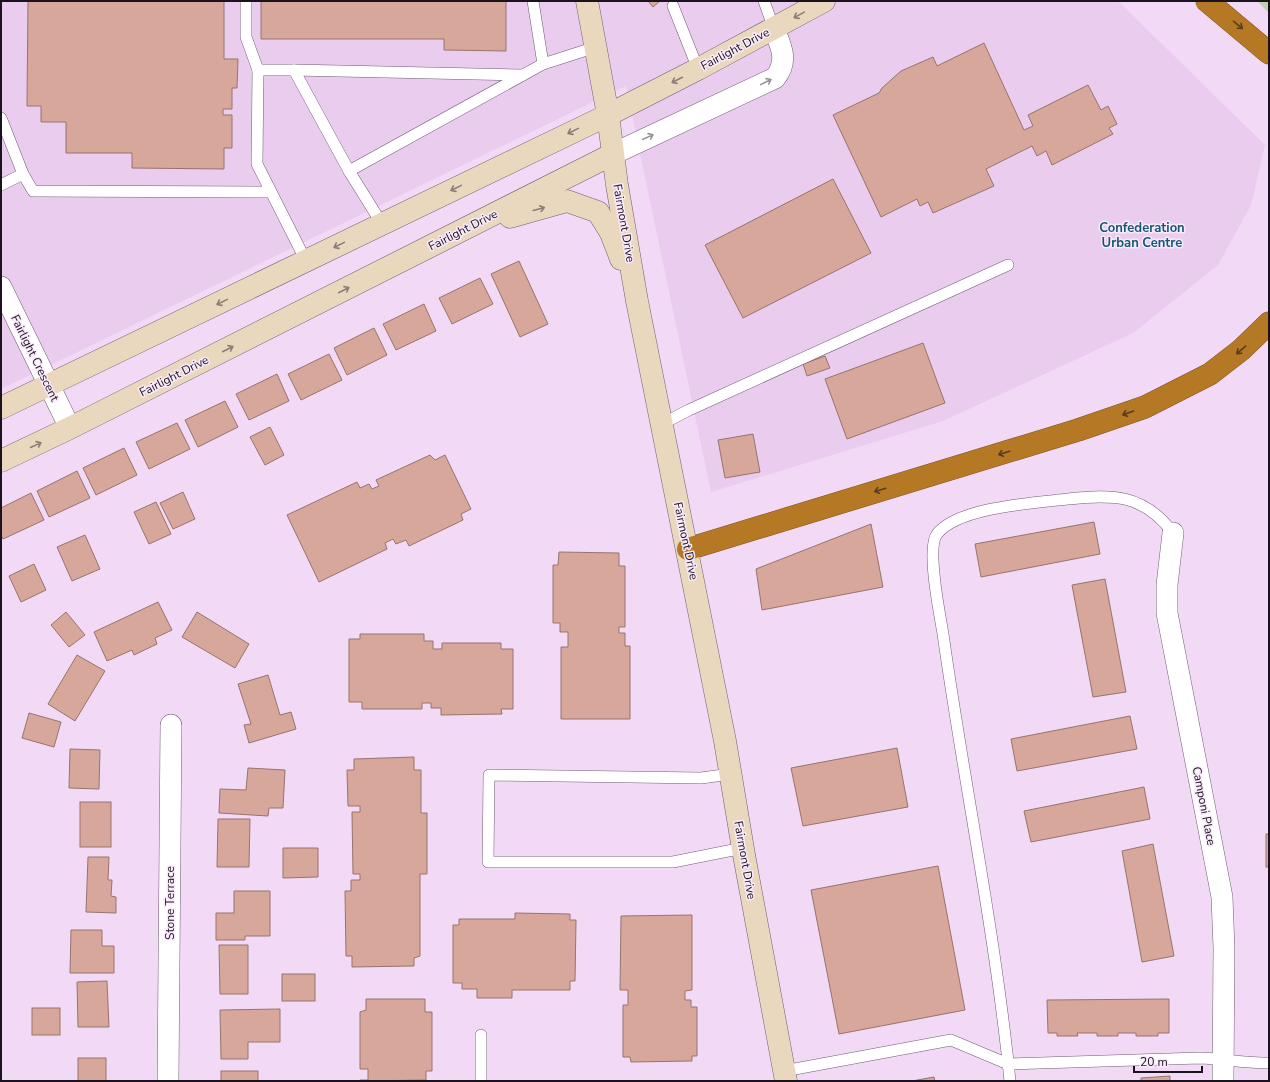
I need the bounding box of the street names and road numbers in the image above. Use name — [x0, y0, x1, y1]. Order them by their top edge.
street label: Fairlight Drive — [698, 24, 772, 74]
street label: Fairmont Drive — [609, 183, 639, 263]
street label: Fairlight Drive — [426, 206, 500, 254]
street label: Fairlight Crescent — [7, 312, 63, 405]
street label: Fairlight Drive — [137, 352, 211, 400]
street label: Fairmont Drive — [670, 501, 702, 581]
street label: Camponi Place — [1188, 765, 1220, 847]
street label: Fairmont Drive — [730, 820, 760, 900]
street label: Stone Terrace — [162, 866, 178, 940]

